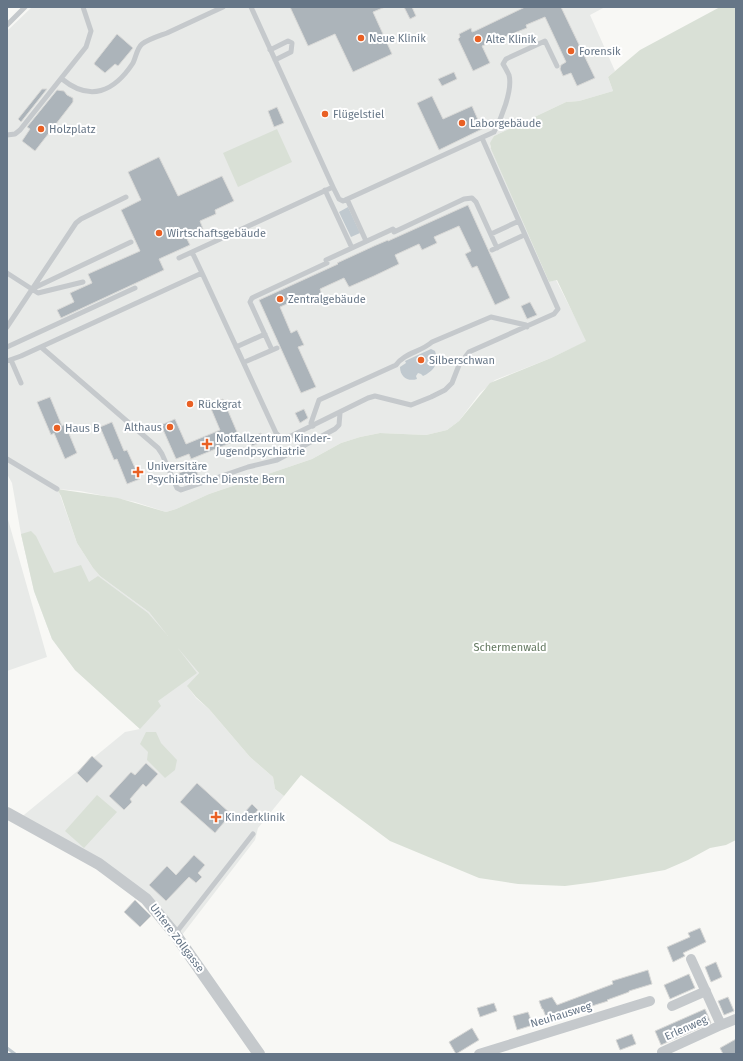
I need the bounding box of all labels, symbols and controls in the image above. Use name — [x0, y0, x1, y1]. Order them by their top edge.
place label: Neue Klinik — [369, 32, 426, 45]
marker: Neue Klinik — [356, 33, 366, 43]
place label: Alte Klinik — [486, 33, 537, 46]
marker: Alte Klinik — [473, 34, 483, 44]
place label: Forensik — [579, 45, 621, 58]
marker: Forensik — [566, 46, 576, 56]
place label: Flügelstiel — [333, 108, 384, 121]
marker: Flügelstiel — [320, 109, 330, 119]
place label: Laborgebäude — [470, 117, 541, 130]
marker: Laborgebäude — [457, 118, 467, 128]
place label: Holzplatz — [49, 123, 96, 136]
marker: Holzplatz — [36, 124, 46, 134]
place label: Wirtschaftsgebäude — [167, 227, 266, 240]
marker: Wirtschaftsgebäude — [154, 228, 164, 238]
place label: Zentralgebäude — [288, 293, 366, 306]
marker: Zentralgebäude — [275, 294, 285, 304]
place label: Silberschwan — [429, 354, 495, 367]
marker: Silberschwan — [416, 355, 426, 365]
place label: Rückgrat — [198, 398, 241, 411]
marker: Rückgrat — [185, 399, 195, 409]
place label: Althaus — [125, 421, 162, 434]
place label: Haus B — [65, 422, 100, 435]
marker: Althaus — [165, 422, 175, 432]
marker: Haus B — [52, 423, 62, 433]
place label: Notfallzentrum Kinder- Jugendpsychiatrie — [216, 432, 331, 458]
marker: Notfallzentrum Kinder- Jugendpsychiatrie — [201, 438, 213, 450]
place label: Universitäre Psychiatrische Dienste Bern — [147, 460, 285, 486]
marker: Universitäre Psychiatrische Dienste Bern — [132, 466, 144, 478]
park label: Schermenwald — [473, 641, 547, 654]
marker: Kinderklinik — [210, 811, 222, 823]
place label: Kinderklinik — [225, 811, 285, 824]
street label: Untere Zollgasse — [147, 901, 207, 975]
street label: Neuhausweg — [529, 999, 593, 1030]
street label: Erlenweg — [663, 1013, 710, 1043]

